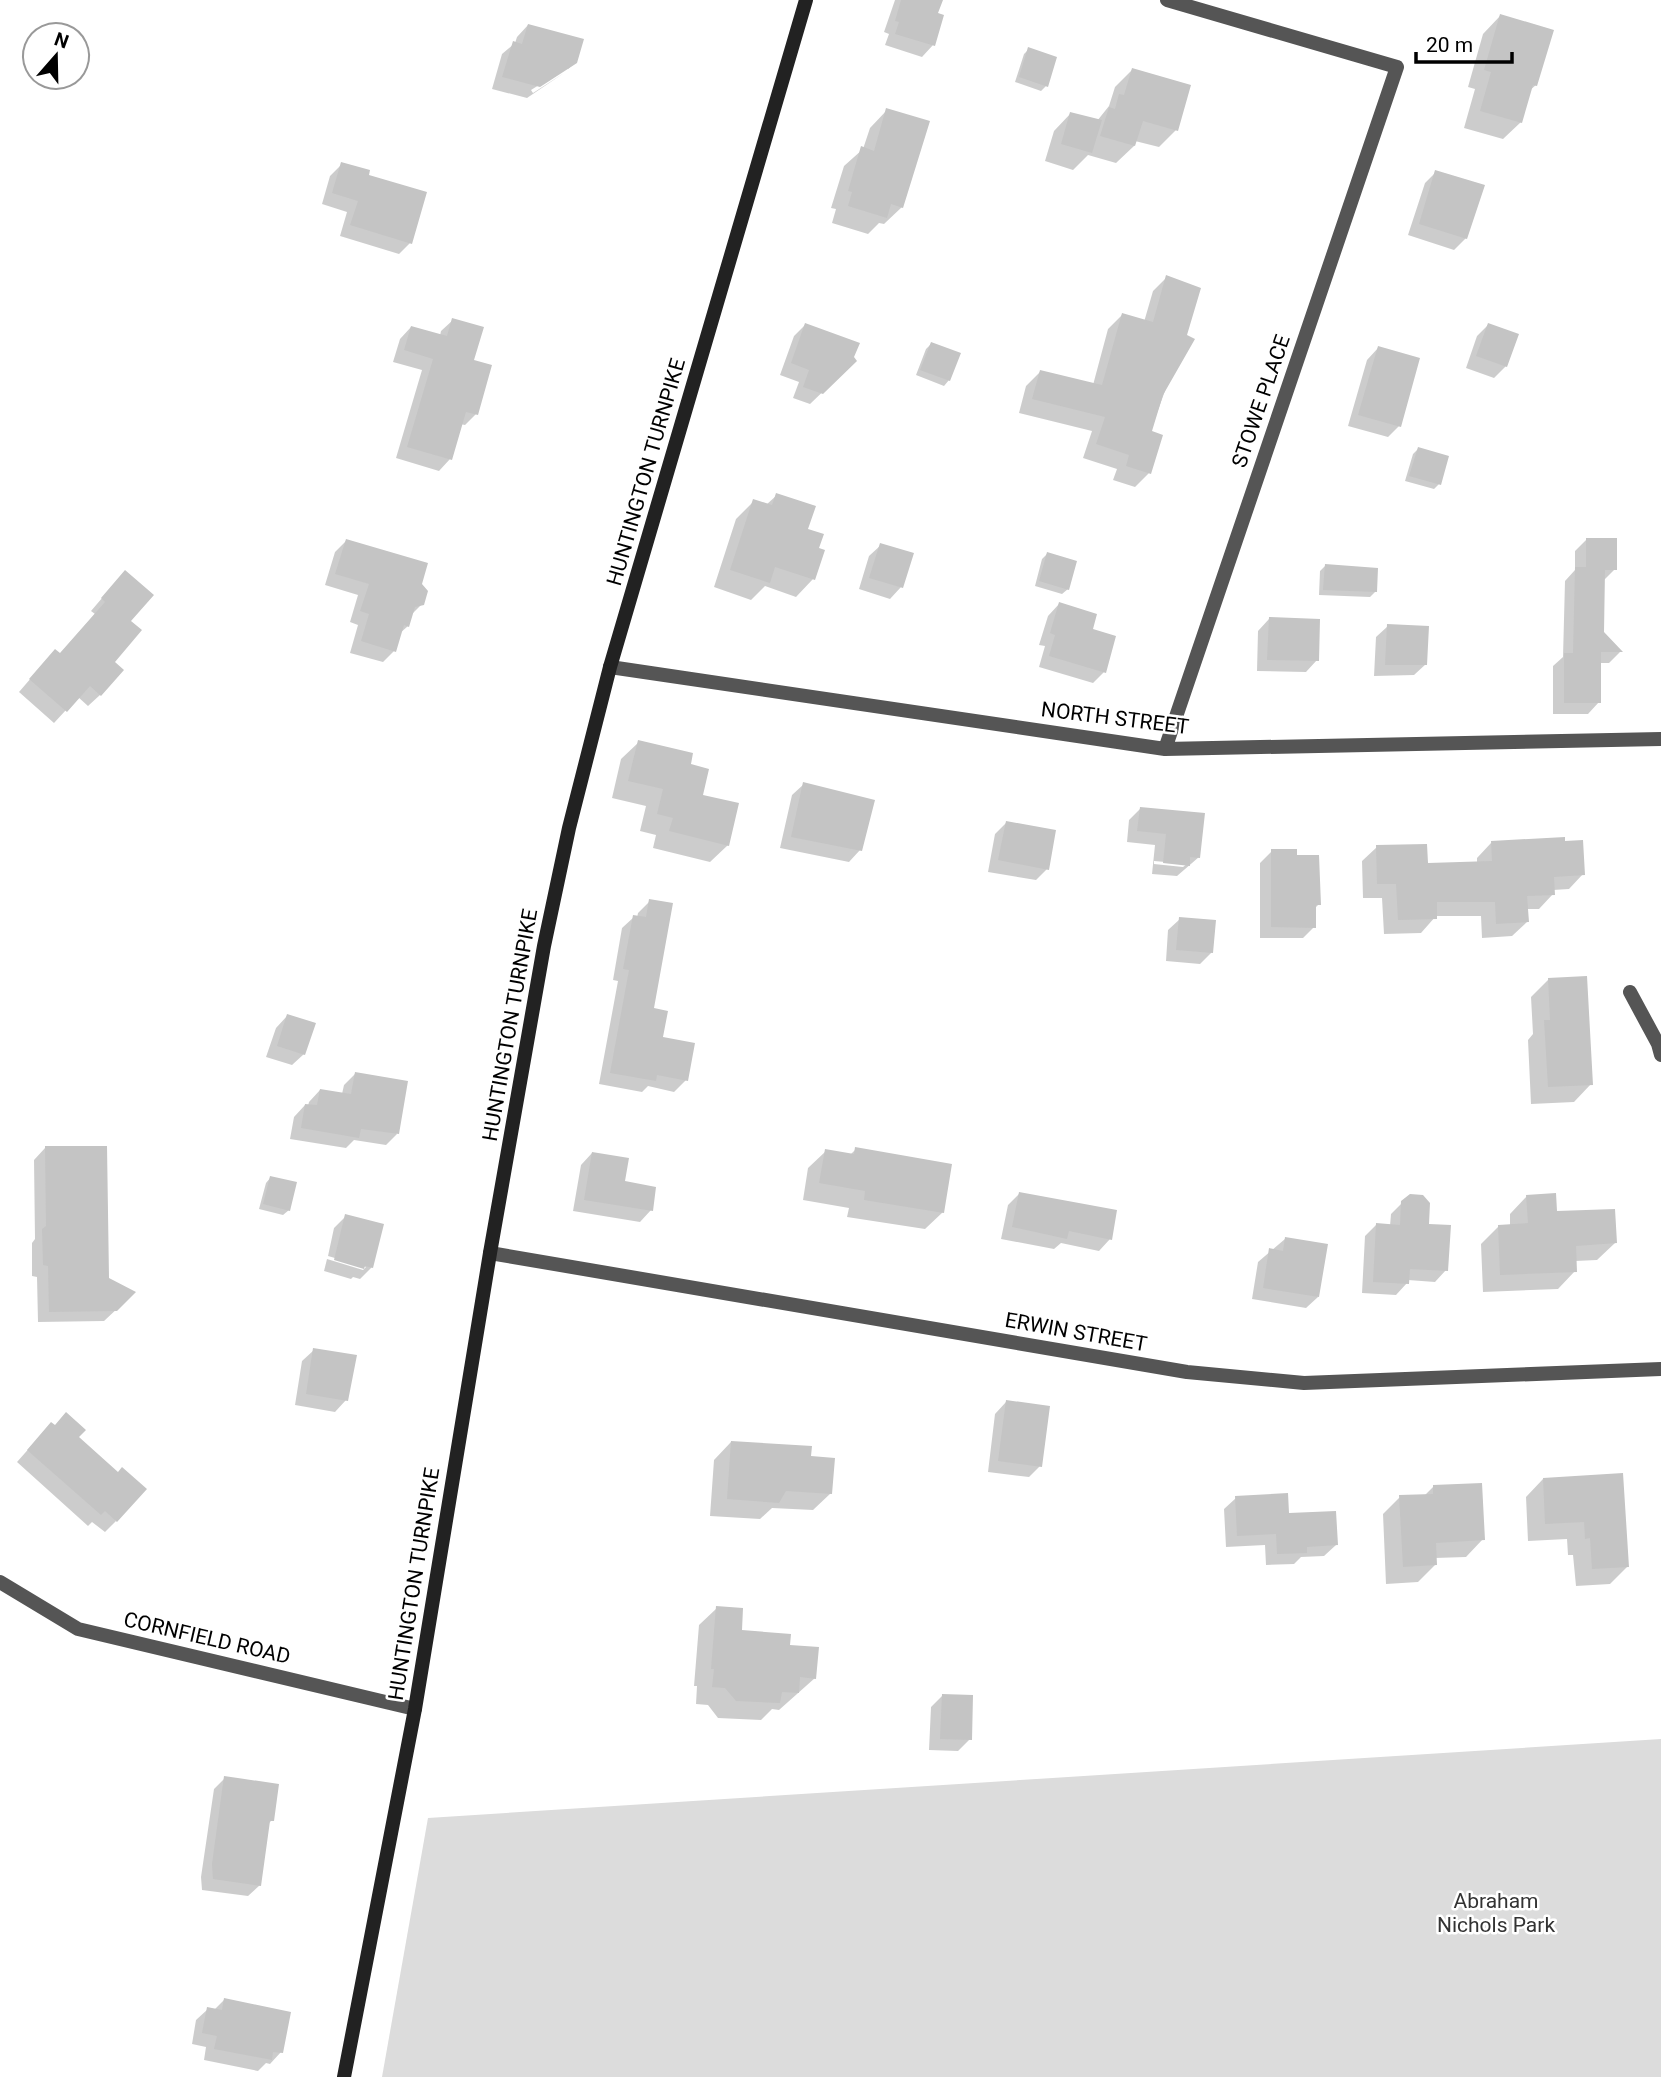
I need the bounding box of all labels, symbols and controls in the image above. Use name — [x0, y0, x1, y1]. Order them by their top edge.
north arrow — [21, 21, 91, 91]
scale bar — [1416, 21, 1512, 65]
text: N — [51, 27, 72, 54]
text: 20 m — [1426, 33, 1473, 57]
street label: STOWE PLACE — [1227, 331, 1295, 471]
street label: HUNTINGTON TURNPIKE — [602, 355, 690, 588]
street label: NORTH STREET — [1040, 697, 1191, 739]
street label: HUNTINGTON TURNPIKE — [478, 907, 542, 1143]
street label: ERWIN STREET — [1003, 1308, 1149, 1356]
street label: HUNTINGTON TURNPIKE — [384, 1466, 444, 1702]
street label: CORNFIELD ROAD — [121, 1607, 293, 1669]
park label: Abraham Nichols Park — [1437, 1889, 1555, 1937]

